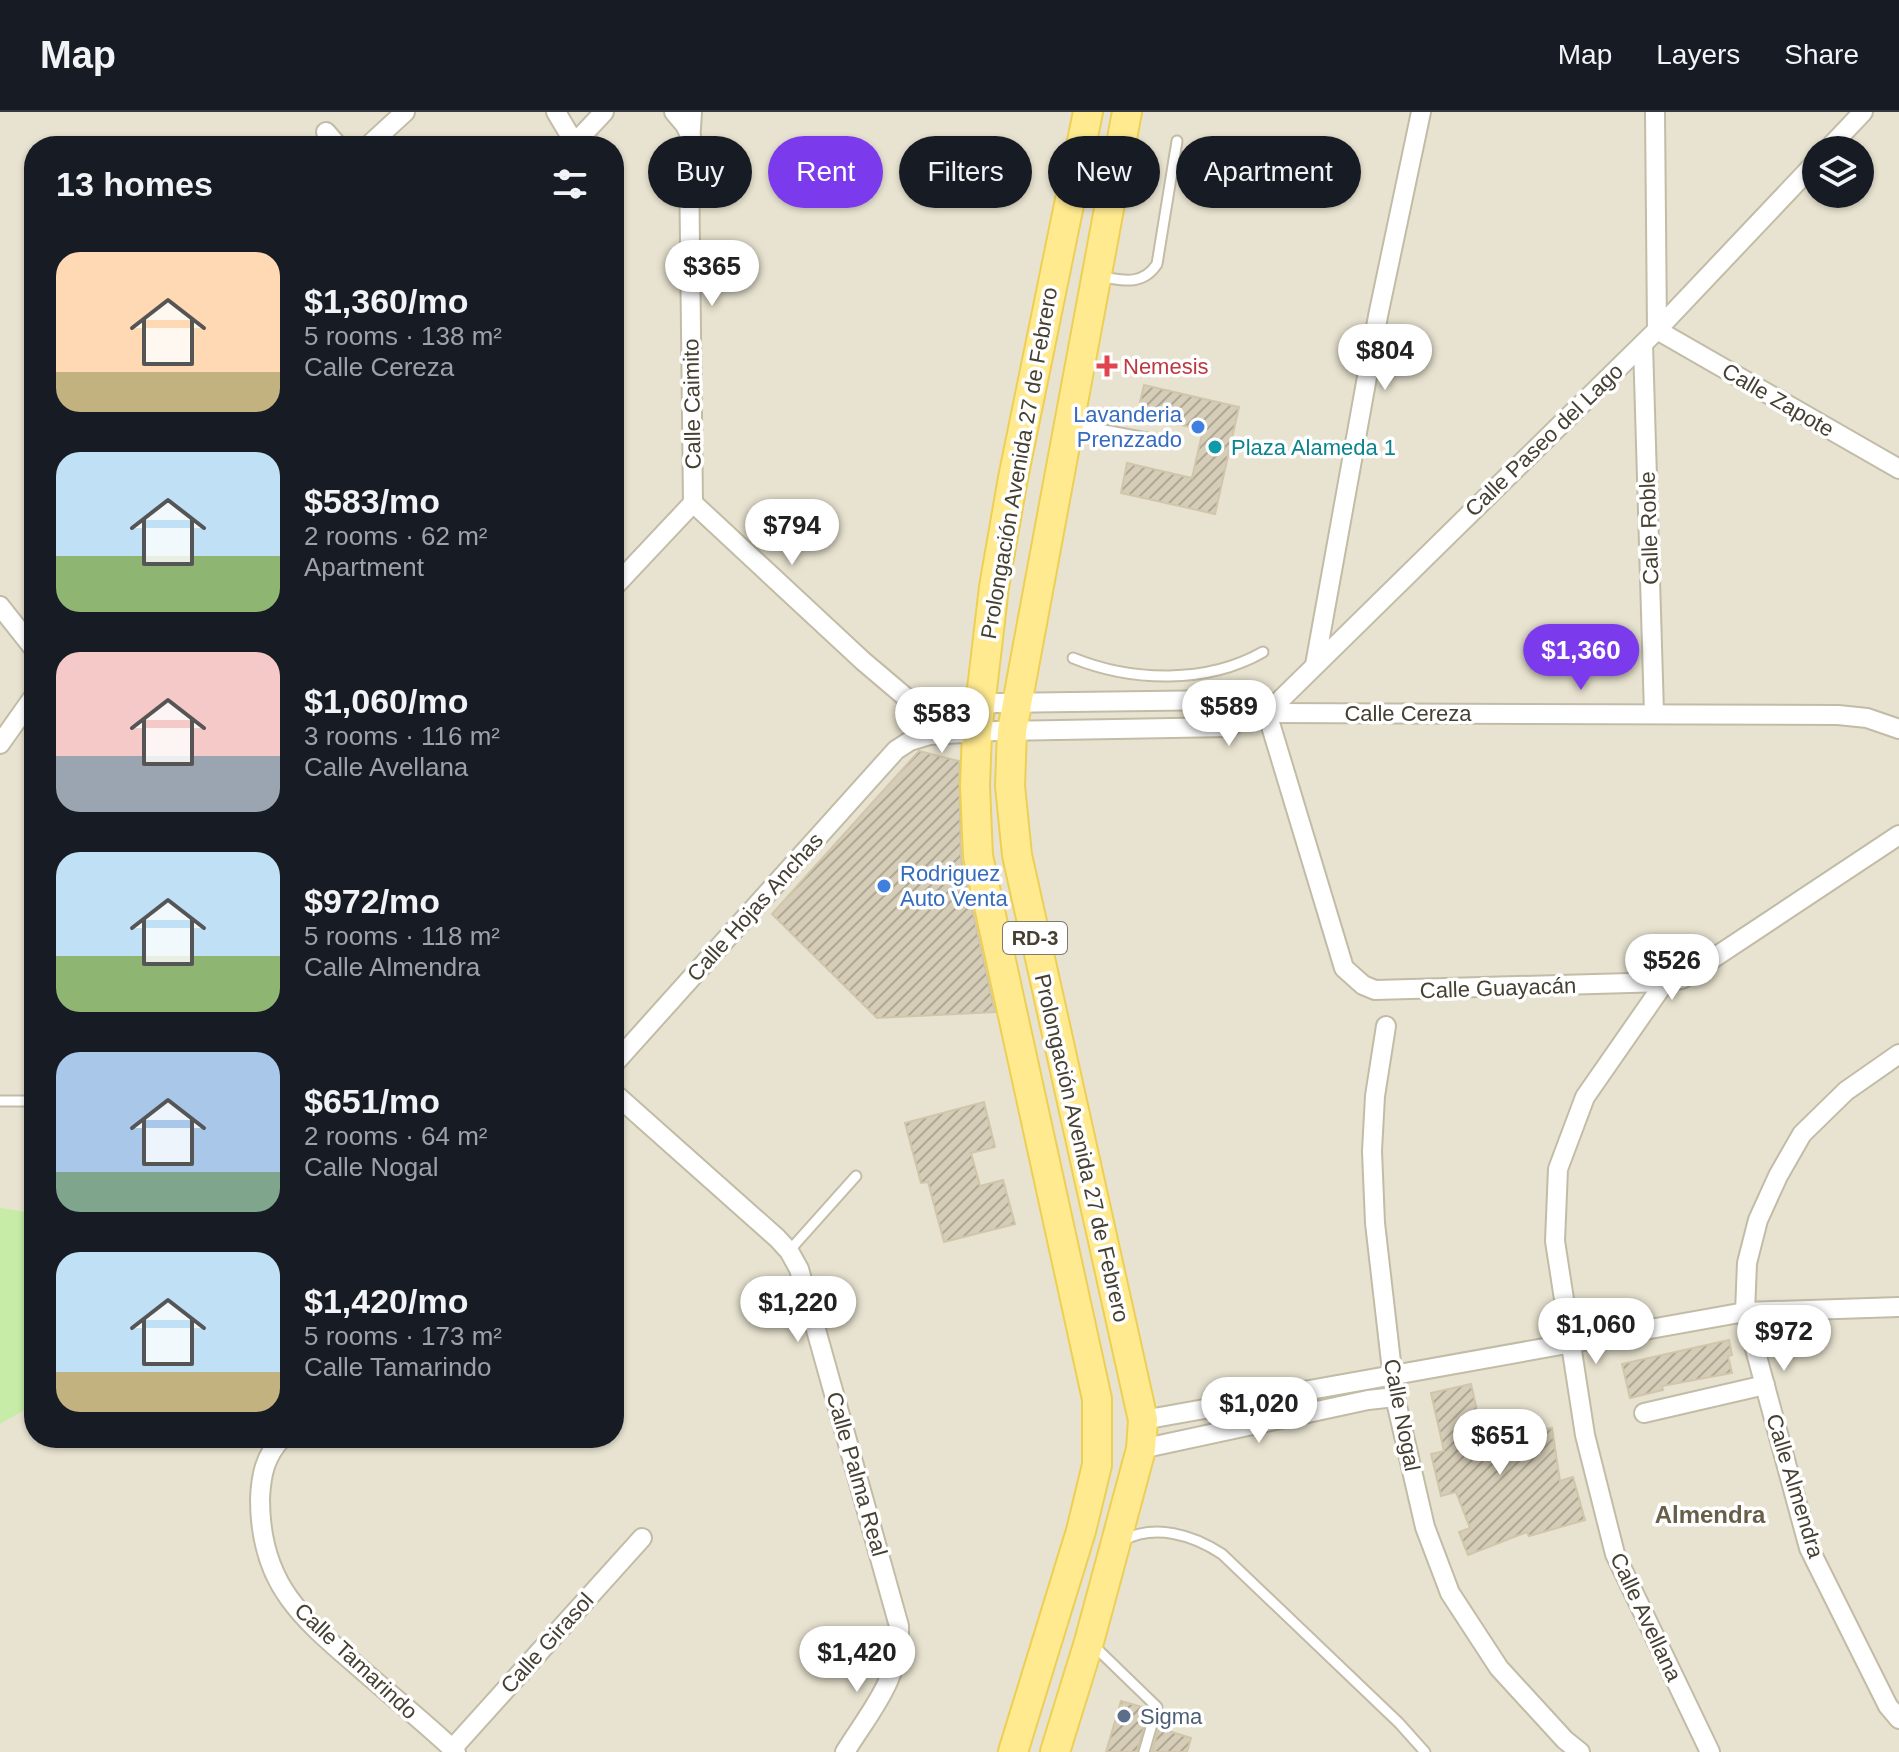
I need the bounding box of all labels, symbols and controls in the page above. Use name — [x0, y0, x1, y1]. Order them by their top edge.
text: Map — [40, 34, 116, 76]
text: Map — [1558, 39, 1612, 70]
text: Layers — [1656, 39, 1740, 70]
text: Share — [1784, 39, 1859, 70]
chip: Buy — [648, 136, 752, 208]
chip: Rent — [768, 136, 883, 208]
chip: Filters — [899, 136, 1032, 208]
chip: New — [1048, 136, 1160, 208]
chip: Apartment — [1176, 136, 1361, 208]
map controls — [1802, 136, 1874, 208]
button: layers — [1802, 136, 1874, 208]
icon: filters — [548, 162, 592, 206]
text: 13 homes — [56, 165, 213, 203]
pin: $365 — [665, 240, 759, 308]
text: $365 — [683, 251, 741, 281]
text: $1,360/mo — [304, 282, 468, 320]
icon: home — [120, 284, 216, 380]
street label: Prolongación Avenida 27 de Febrero — [976, 285, 1062, 641]
text: 5 rooms · 138 m² — [304, 321, 502, 351]
pin: $804 — [1338, 324, 1432, 392]
text: $804 — [1356, 335, 1414, 365]
street label: Calle Caimito — [678, 338, 706, 470]
text: Calle Cereza — [304, 352, 454, 382]
place label: Nemesis — [1123, 354, 1209, 379]
marker: Nemesis — [1098, 357, 1116, 375]
street label: Calle Paseo del Lago — [1460, 358, 1628, 522]
street label: Calle Zapote — [1718, 358, 1838, 442]
place label: Lavanderia Prenzzado — [1073, 402, 1183, 452]
marker: Lavanderia Prenzzado — [1189, 418, 1207, 436]
place label: Plaza Alameda 1 — [1231, 435, 1396, 460]
marker: Plaza Alameda 1 — [1206, 438, 1224, 456]
street label: Calle Roble — [1635, 471, 1663, 585]
text: $583/mo — [304, 482, 440, 520]
icon: home — [120, 484, 216, 580]
pin: $794 — [745, 499, 839, 567]
text: $794 — [763, 510, 821, 540]
text: 2 rooms · 62 m² — [304, 521, 488, 551]
text: Apartment — [304, 552, 424, 582]
pin: $1,360 — [1516, 624, 1646, 692]
text: $1,360 — [1541, 635, 1621, 665]
pin: $589 — [1182, 680, 1276, 748]
text: $1,060/mo — [304, 682, 468, 720]
icon: home — [120, 684, 216, 780]
pin: $583 — [895, 687, 989, 755]
text: $589 — [1200, 691, 1258, 721]
text: $583 — [913, 698, 971, 728]
street label: Calle Cereza — [1344, 701, 1472, 726]
text: 3 rooms · 116 m² — [304, 721, 500, 751]
text: Calle Avellana — [304, 752, 468, 782]
street label: Calle Hojas Anchas — [682, 828, 828, 986]
place label: Rodriguez Auto Venta — [900, 861, 1008, 911]
marker: Rodriguez Auto Venta — [875, 877, 893, 895]
text: $972/mo — [304, 882, 440, 920]
icon: home — [120, 884, 216, 980]
text: 5 rooms · 118 m² — [304, 921, 500, 951]
road number: RD-3 — [1003, 922, 1067, 954]
pin: $526 — [1625, 934, 1719, 1002]
text: $526 — [1643, 945, 1701, 975]
text: Calle Almendra — [304, 952, 480, 982]
street label: Prolongación Avenida 27 de Febrero — [1030, 971, 1134, 1325]
street label: Calle Guayacán — [1419, 973, 1577, 1003]
text: $651/mo — [304, 1082, 440, 1120]
icon: home — [120, 1084, 216, 1180]
text: 2 rooms · 64 m² — [304, 1121, 488, 1151]
text: Calle Nogal — [304, 1152, 438, 1182]
pin: $1,220 — [733, 1276, 863, 1344]
text: $1,420/mo — [304, 1282, 468, 1320]
icon: home — [120, 1284, 216, 1380]
text: $1,220 — [758, 1287, 838, 1317]
pin: $1,060 — [1531, 1298, 1661, 1366]
pin: $972 — [1737, 1305, 1831, 1373]
text: $1,060 — [1556, 1309, 1636, 1339]
text: $972 — [1755, 1316, 1813, 1346]
text: 5 rooms · 173 m² — [304, 1321, 502, 1351]
text: Calle Tamarindo — [304, 1352, 491, 1382]
street label: Calle Nogal — [1379, 1357, 1425, 1473]
pin: $1,020 — [1194, 1377, 1324, 1445]
text: $1,020 — [1219, 1388, 1299, 1418]
street label: Calle Palma Real — [822, 1389, 892, 1559]
pin: $651 — [1453, 1409, 1547, 1477]
street label: Calle Almendra — [1761, 1411, 1829, 1562]
text: $651 — [1471, 1420, 1529, 1450]
district label: Almendra — [1655, 1501, 1766, 1528]
street label: Calle Avellana — [1605, 1549, 1687, 1686]
street label: Calle Girasol — [496, 1588, 598, 1698]
street label: Calle Tamarindo — [289, 1598, 423, 1724]
pin: $1,420 — [792, 1626, 922, 1694]
text: $1,420 — [817, 1637, 897, 1667]
place label: Sigma — [1140, 1704, 1203, 1729]
marker: Sigma — [1115, 1707, 1133, 1725]

